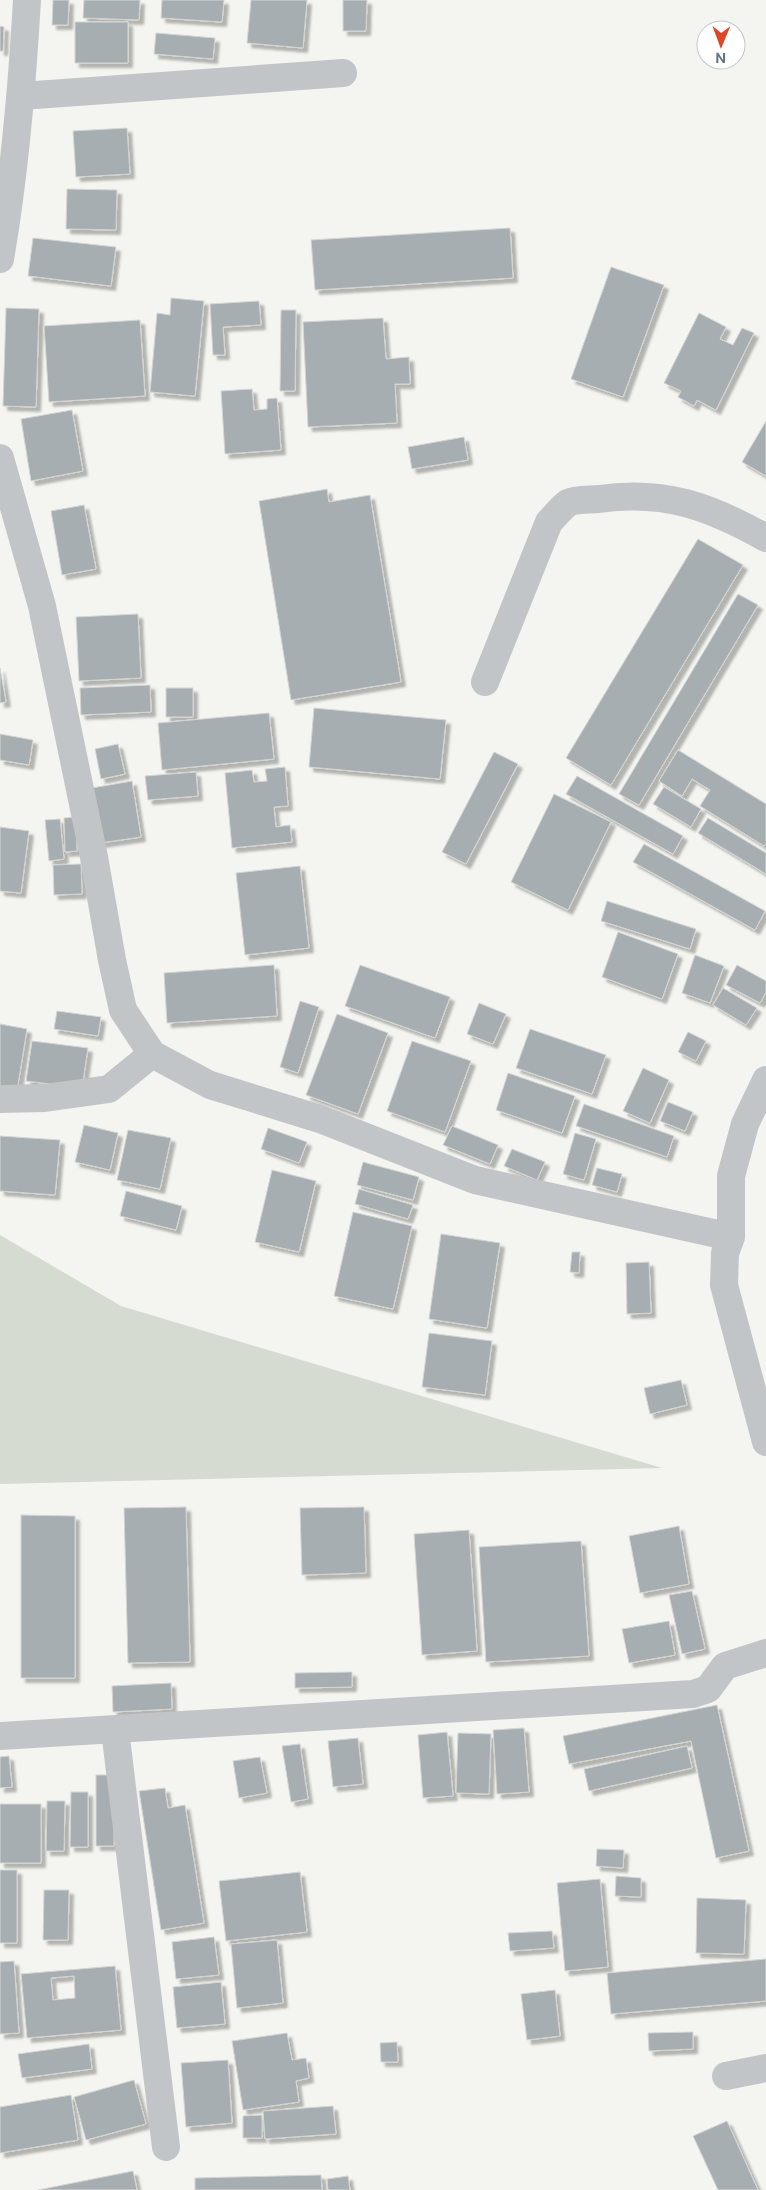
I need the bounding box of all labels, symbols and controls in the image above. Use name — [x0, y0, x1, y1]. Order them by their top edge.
north arrow — [696, 20, 746, 70]
text: N — [715, 50, 726, 66]

